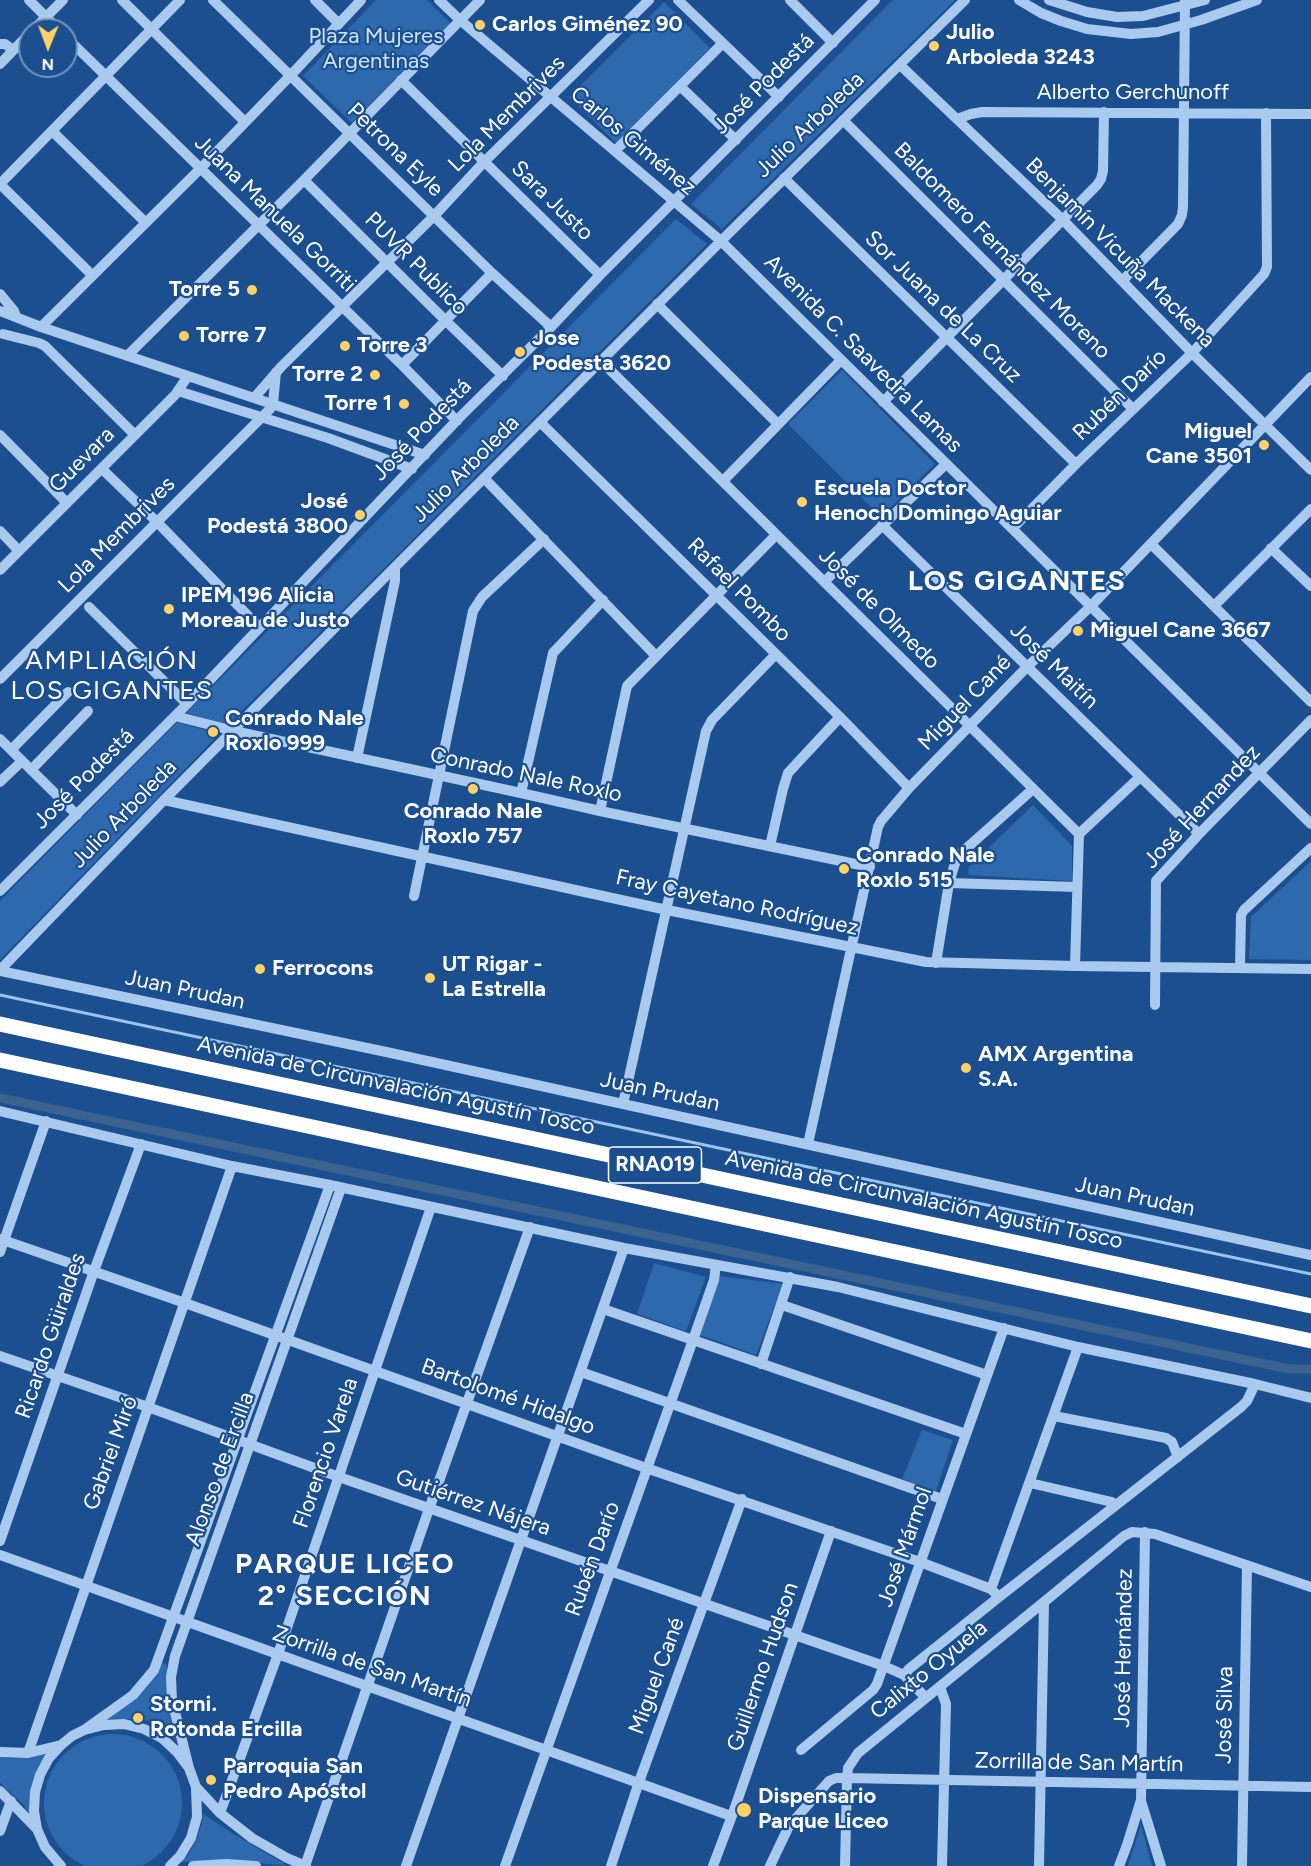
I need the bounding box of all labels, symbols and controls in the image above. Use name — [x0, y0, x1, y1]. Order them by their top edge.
place label: Carlos Giménez 90 — [492, 12, 683, 38]
north arrow — [18, 18, 78, 78]
marker: Carlos Giménez 90 — [473, 18, 487, 32]
place label: Julio Arboleda 3243 — [946, 20, 1095, 72]
park label: Plaza Mujeres Argentinas — [309, 24, 443, 76]
street label: José Podestá — [708, 28, 820, 140]
marker: Julio Arboleda 3243 — [927, 39, 941, 53]
street label: Lola Membrives — [443, 50, 571, 178]
text: N — [41, 55, 54, 74]
street label: Julio Arboleda — [750, 67, 870, 183]
street label: Alberto Gerchunoff — [1037, 80, 1229, 106]
street label: Carlos Giménez — [565, 81, 701, 201]
street label: Petrona Eyle — [341, 98, 449, 202]
street label: Juana Manuela Gorriti — [189, 130, 361, 298]
street label: Baldomero Fernández Moreno — [888, 137, 1116, 365]
street label: Benjamín Vicuña Mackena — [1020, 153, 1220, 353]
street label: Sara Justo — [506, 155, 598, 247]
street label: PUVR Publico — [359, 207, 473, 321]
street label: Sor Juana de La Cruz — [859, 225, 1027, 389]
street label: Avenida C. Saavedra Lamas — [758, 249, 968, 459]
place label: Torre 5 — [169, 277, 240, 303]
marker: Torre 5 — [245, 283, 259, 297]
place label: Torre 7 — [196, 323, 267, 349]
place label: Jose Podesta 3620 — [532, 326, 671, 378]
marker: Torre 7 — [177, 329, 191, 343]
place label: Torre 3 — [357, 333, 428, 359]
marker: Torre 3 — [338, 339, 352, 353]
street label: Rubén Darío — [1068, 344, 1172, 446]
marker: Jose Podesta 3620 — [513, 345, 527, 359]
place label: Torre 2 — [292, 362, 363, 388]
marker: Torre 2 — [368, 368, 382, 382]
street label: José Podestá — [367, 373, 477, 487]
place label: Torre 1 — [324, 391, 392, 417]
marker: Torre 1 — [397, 397, 411, 411]
street label: Julio Arboleda — [407, 410, 525, 528]
place label: Miguel Cane 3501 — [1146, 419, 1252, 470]
street label: Guevara — [44, 422, 120, 498]
marker: Miguel Cane 3501 — [1257, 438, 1271, 452]
street label: Lola Membrives — [53, 471, 181, 599]
place label: Escuela Doctor Henoch Domingo Aguiar — [814, 476, 1062, 528]
place label: José Podestá 3800 — [207, 489, 348, 540]
marker: Escuela Doctor Henoch Domingo Aguiar — [795, 495, 809, 509]
marker: José Podestá 3800 — [353, 508, 367, 522]
street label: Rafael Pombo — [682, 533, 796, 647]
street label: José de Olmedo — [813, 543, 945, 675]
district label: LOS GIGANTES — [908, 565, 1126, 599]
place label: IPEM 196 Alicia Moreau de Justo — [181, 583, 349, 634]
marker: IPEM 196 Alicia Moreau de Justo — [162, 602, 176, 616]
street label: José Maitín — [1004, 617, 1104, 715]
place label: Miguel Cane 3667 — [1090, 618, 1271, 644]
marker: Miguel Cane 3667 — [1071, 624, 1085, 638]
district label: AMPLIACIÓN LOS GIGANTES — [11, 645, 213, 706]
street label: Miguel Cané — [913, 650, 1017, 756]
place label: Conrado Nale Roxlo 999 — [225, 706, 364, 758]
street label: José Podestá — [28, 723, 140, 835]
marker: Conrado Nale Roxlo 999 — [206, 725, 220, 739]
street label: José Hernandez — [1138, 740, 1266, 874]
street label: Conrado Nale Roxlo — [428, 742, 624, 808]
street label: Julio Arboleda — [66, 754, 182, 874]
marker: Conrado Nale Roxlo 757 — [466, 782, 480, 796]
place label: Conrado Nale Roxlo 757 — [404, 799, 542, 850]
place label: Conrado Nale Roxlo 515 — [856, 843, 995, 894]
marker: Conrado Nale Roxlo 515 — [837, 862, 851, 876]
street label: Fray Cayetano Rodríguez — [613, 864, 861, 942]
place label: UT Rigar - La Estrella — [442, 952, 546, 1004]
place label: Ferrocons — [272, 956, 373, 982]
marker: Ferrocons — [253, 962, 267, 976]
street label: Juan Prudan — [123, 964, 247, 1016]
marker: UT Rigar - La Estrella — [423, 971, 437, 985]
street label: Avenida de Circunvalación Agustín Tosco — [195, 1031, 597, 1141]
place label: AMX Argentina S.A. — [978, 1042, 1134, 1094]
marker: AMX Argentina S.A. — [959, 1061, 973, 1075]
street label: Juan Prudan — [598, 1066, 722, 1118]
street label: Avenida de Circunvalación Agustín Tosco — [723, 1145, 1125, 1255]
road number: RNA019 — [608, 1147, 702, 1183]
street label: Juan Prudan — [1073, 1171, 1197, 1223]
street label: Ricardo Güiraldes — [10, 1250, 92, 1422]
street label: Bartolomé Hidalgo — [417, 1353, 599, 1441]
street label: Florencio Varela — [288, 1374, 364, 1532]
street label: Alonso de Ercilla — [180, 1388, 260, 1550]
street label: Gabriel Miró — [78, 1392, 144, 1514]
street label: Gutiérrez Nájera — [392, 1464, 554, 1542]
street label: José Mármol — [872, 1483, 938, 1611]
street label: Rubén Darío — [560, 1498, 626, 1620]
district label: PARQUE LICEO 2° SECCIÓN — [235, 1548, 455, 1614]
street label: José Hernández — [1109, 1568, 1139, 1728]
street label: Guillermo Hudson — [722, 1579, 804, 1755]
street label: Miguel Cané — [624, 1614, 690, 1738]
street label: Calixto Oyuela — [865, 1615, 993, 1725]
street label: Zorrilla de San Martín — [269, 1621, 475, 1713]
street label: José Silva — [1211, 1666, 1239, 1764]
place label: Storni. Rotonda Ercilla — [150, 1692, 303, 1744]
marker: Storni. Rotonda Ercilla — [131, 1711, 145, 1725]
street label: Zorrilla de San Martín — [974, 1748, 1184, 1778]
place label: Parroquia San Pedro Apóstol — [223, 1754, 366, 1806]
marker: Parroquia San Pedro Apóstol — [204, 1773, 218, 1787]
place label: Dispensario Parque Liceo — [758, 1784, 889, 1836]
marker: Dispensario Parque Liceo — [735, 1801, 753, 1819]

